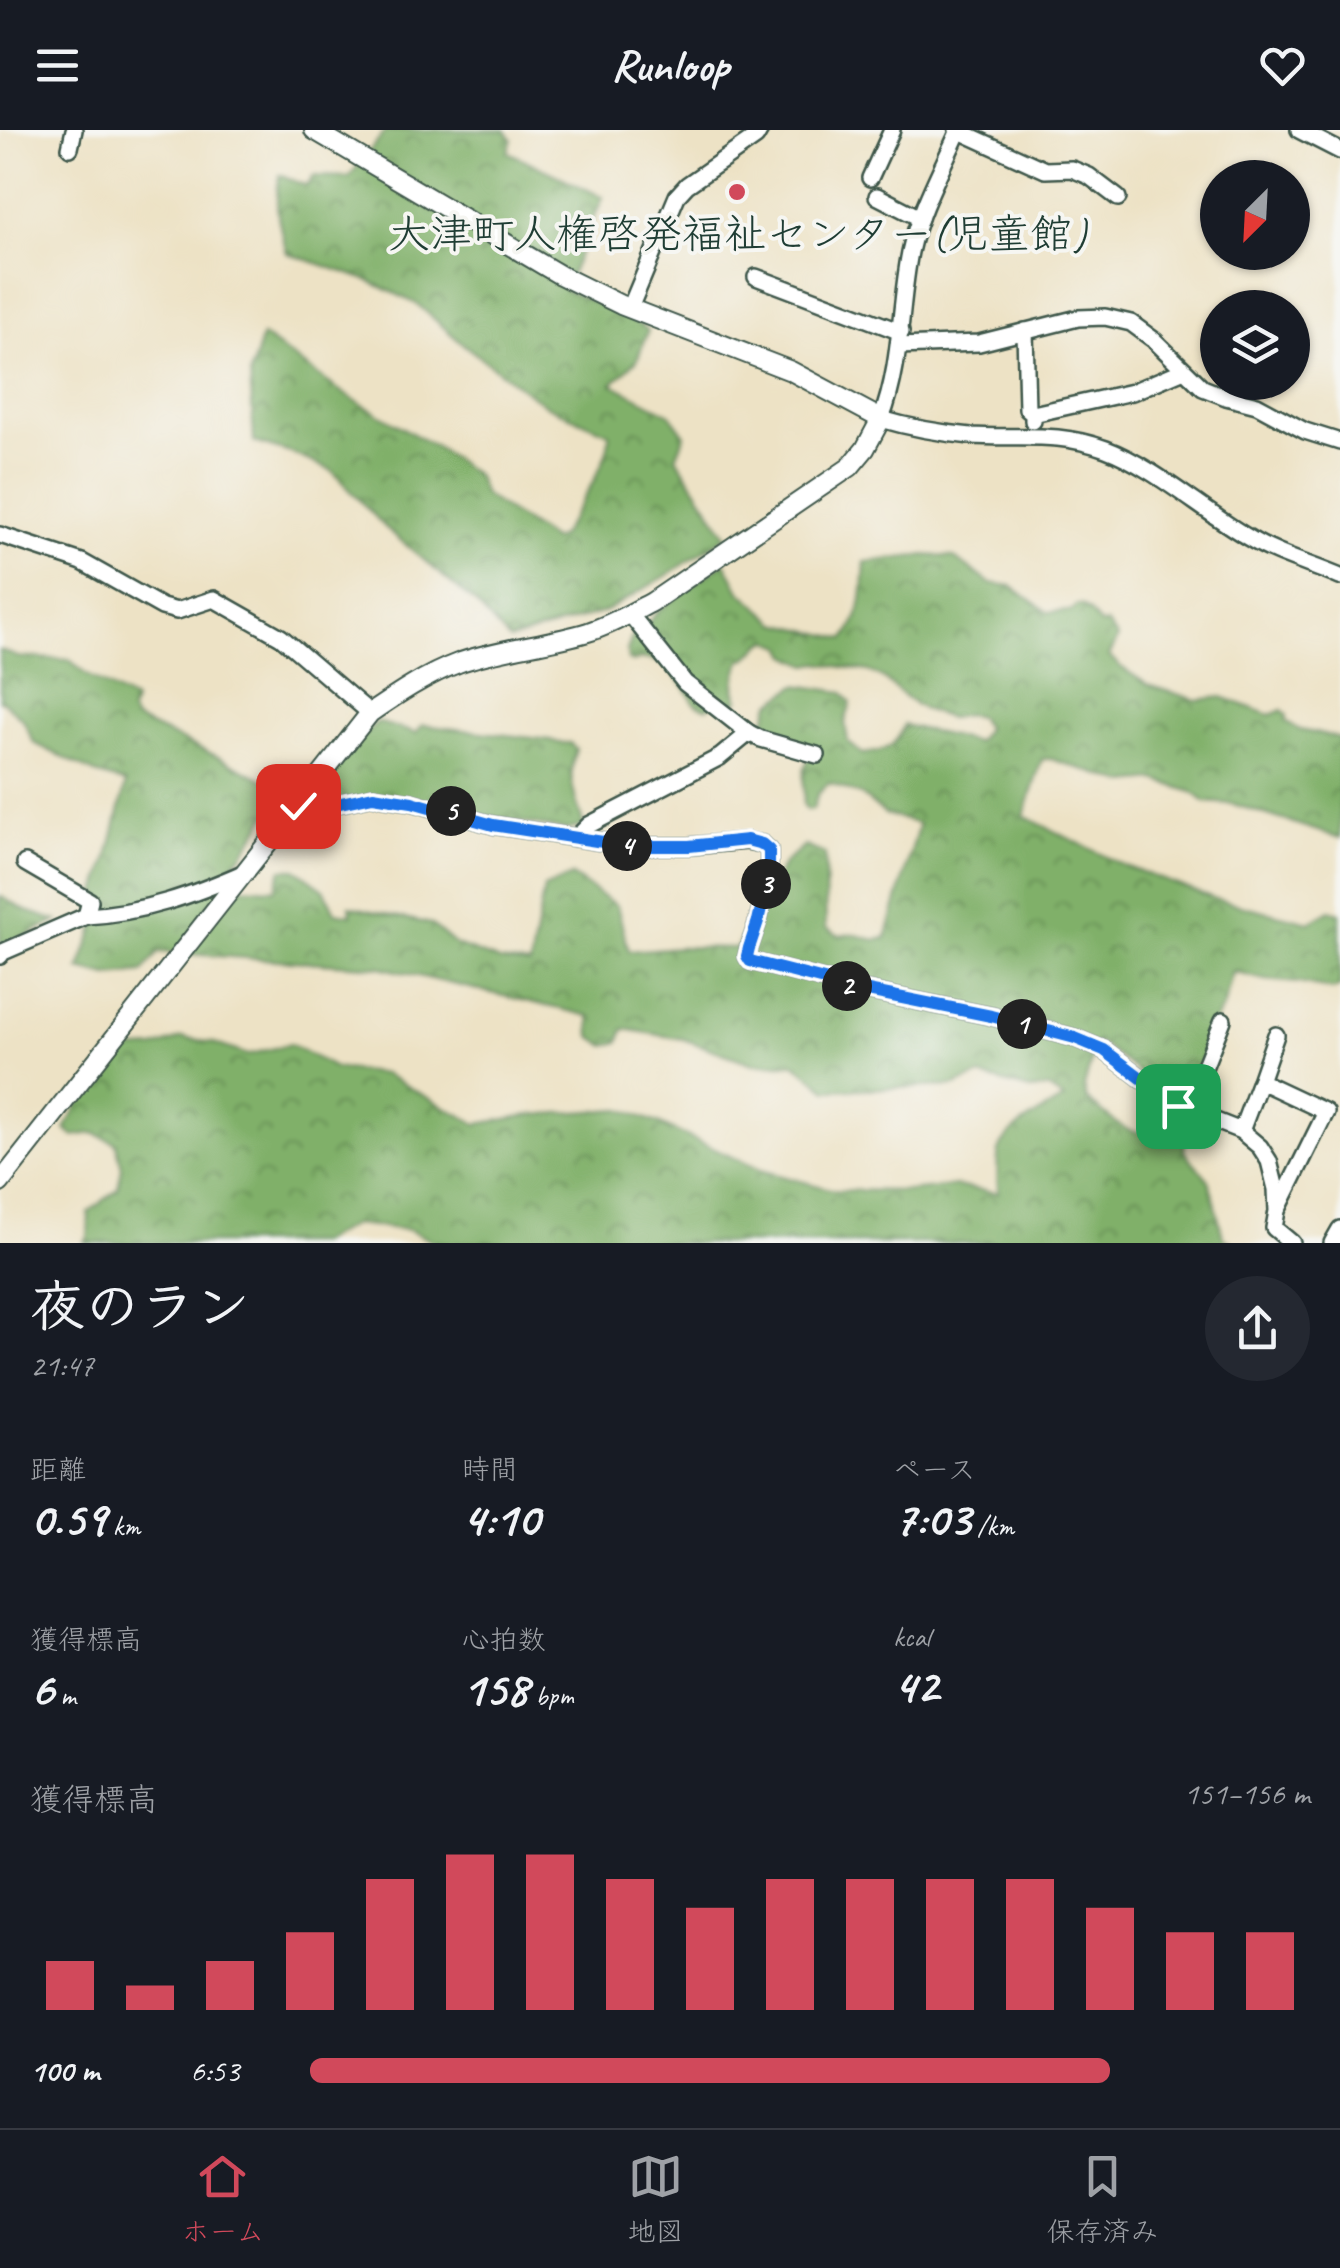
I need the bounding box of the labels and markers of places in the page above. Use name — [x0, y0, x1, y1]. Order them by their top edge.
marker: 大津町人権啓発福祉センター(児童館) — [726, 181, 748, 203]
place label: 大津町人権啓発福祉センター(児童館) — [388, 208, 1088, 261]
pin — [256, 764, 341, 849]
pin: 5 — [426, 786, 476, 836]
pin: 4 — [602, 821, 652, 871]
pin: 3 — [741, 859, 791, 909]
pin: 2 — [822, 961, 872, 1011]
pin: 1 — [997, 999, 1047, 1049]
pin — [1136, 1064, 1221, 1149]

